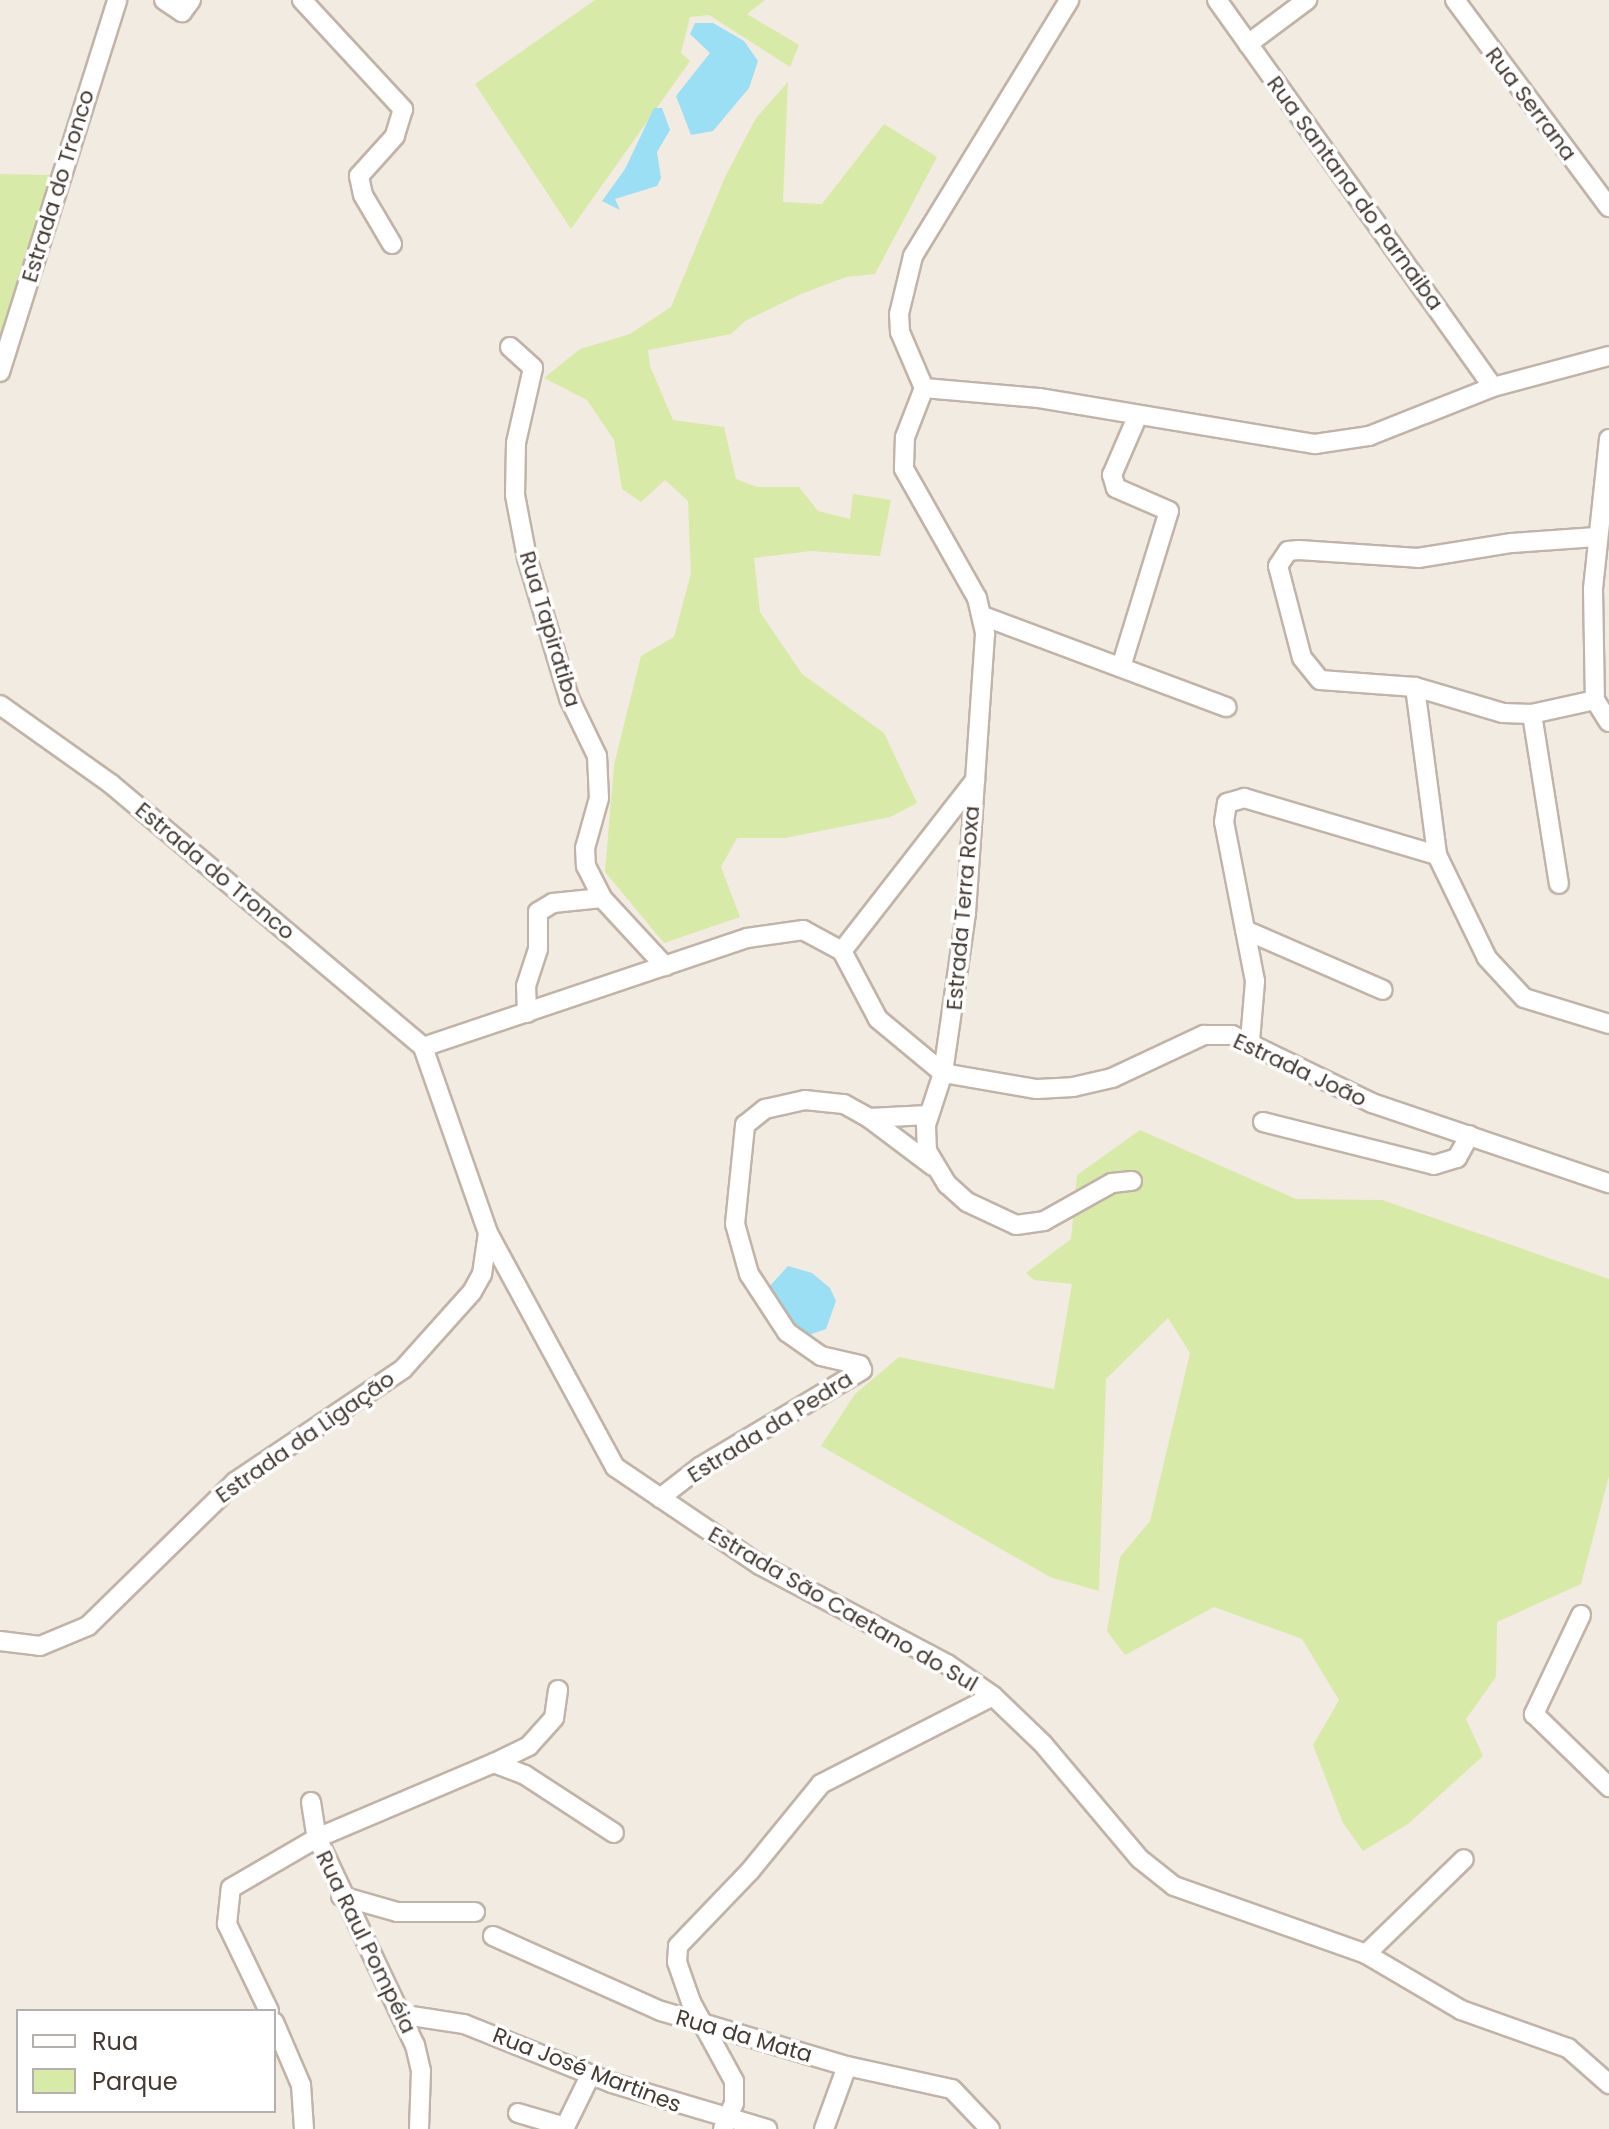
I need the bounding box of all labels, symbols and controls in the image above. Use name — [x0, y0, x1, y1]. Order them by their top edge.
street label: Rua Serrana — [1480, 42, 1582, 166]
street label: Rua Santana do Parnaiba — [1261, 71, 1449, 315]
street label: Estrada do Tronco — [16, 87, 100, 285]
street label: Rua Tapiratiba — [514, 548, 586, 710]
street label: Estrada do Tronco — [130, 797, 300, 945]
street label: Estrada Terra Roxa — [941, 805, 985, 1011]
street label: Estrada João — [1229, 1028, 1371, 1112]
street label: Estrada da Ligação — [211, 1365, 399, 1509]
street label: Estrada da Pedra — [683, 1366, 857, 1488]
street label: Estrada São Caetano do Sul — [704, 1521, 982, 1697]
street label: Rua Raul Pompéia — [310, 1846, 422, 2038]
street label: Rua da Mata — [673, 2004, 815, 2068]
legend — [16, 2009, 276, 2113]
street label: Rua José Martines — [489, 2022, 685, 2118]
text: Rua — [92, 2025, 138, 2058]
text: Parque — [92, 2065, 178, 2098]

